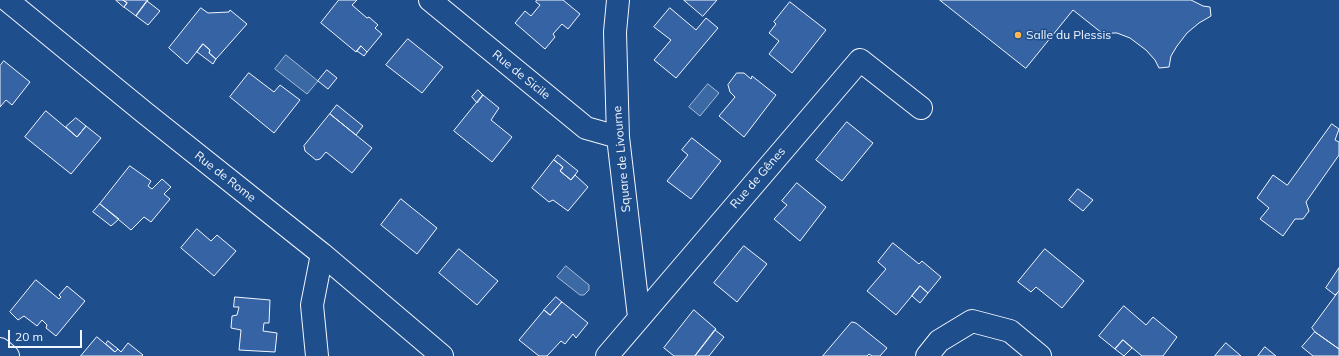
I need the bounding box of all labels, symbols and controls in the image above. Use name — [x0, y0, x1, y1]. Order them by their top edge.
place label: Salle du Plessis — [1026, 28, 1111, 42]
marker: Salle du Plessis — [1013, 30, 1023, 40]
street label: Rue de Sicile — [489, 47, 553, 103]
street label: Square de Livourne — [610, 105, 634, 213]
street label: Rue de Gênes — [727, 144, 789, 212]
street label: Rue de Rome — [191, 149, 259, 205]
scale bar — [10, 322, 84, 348]
text: 20 m — [15, 329, 43, 344]

